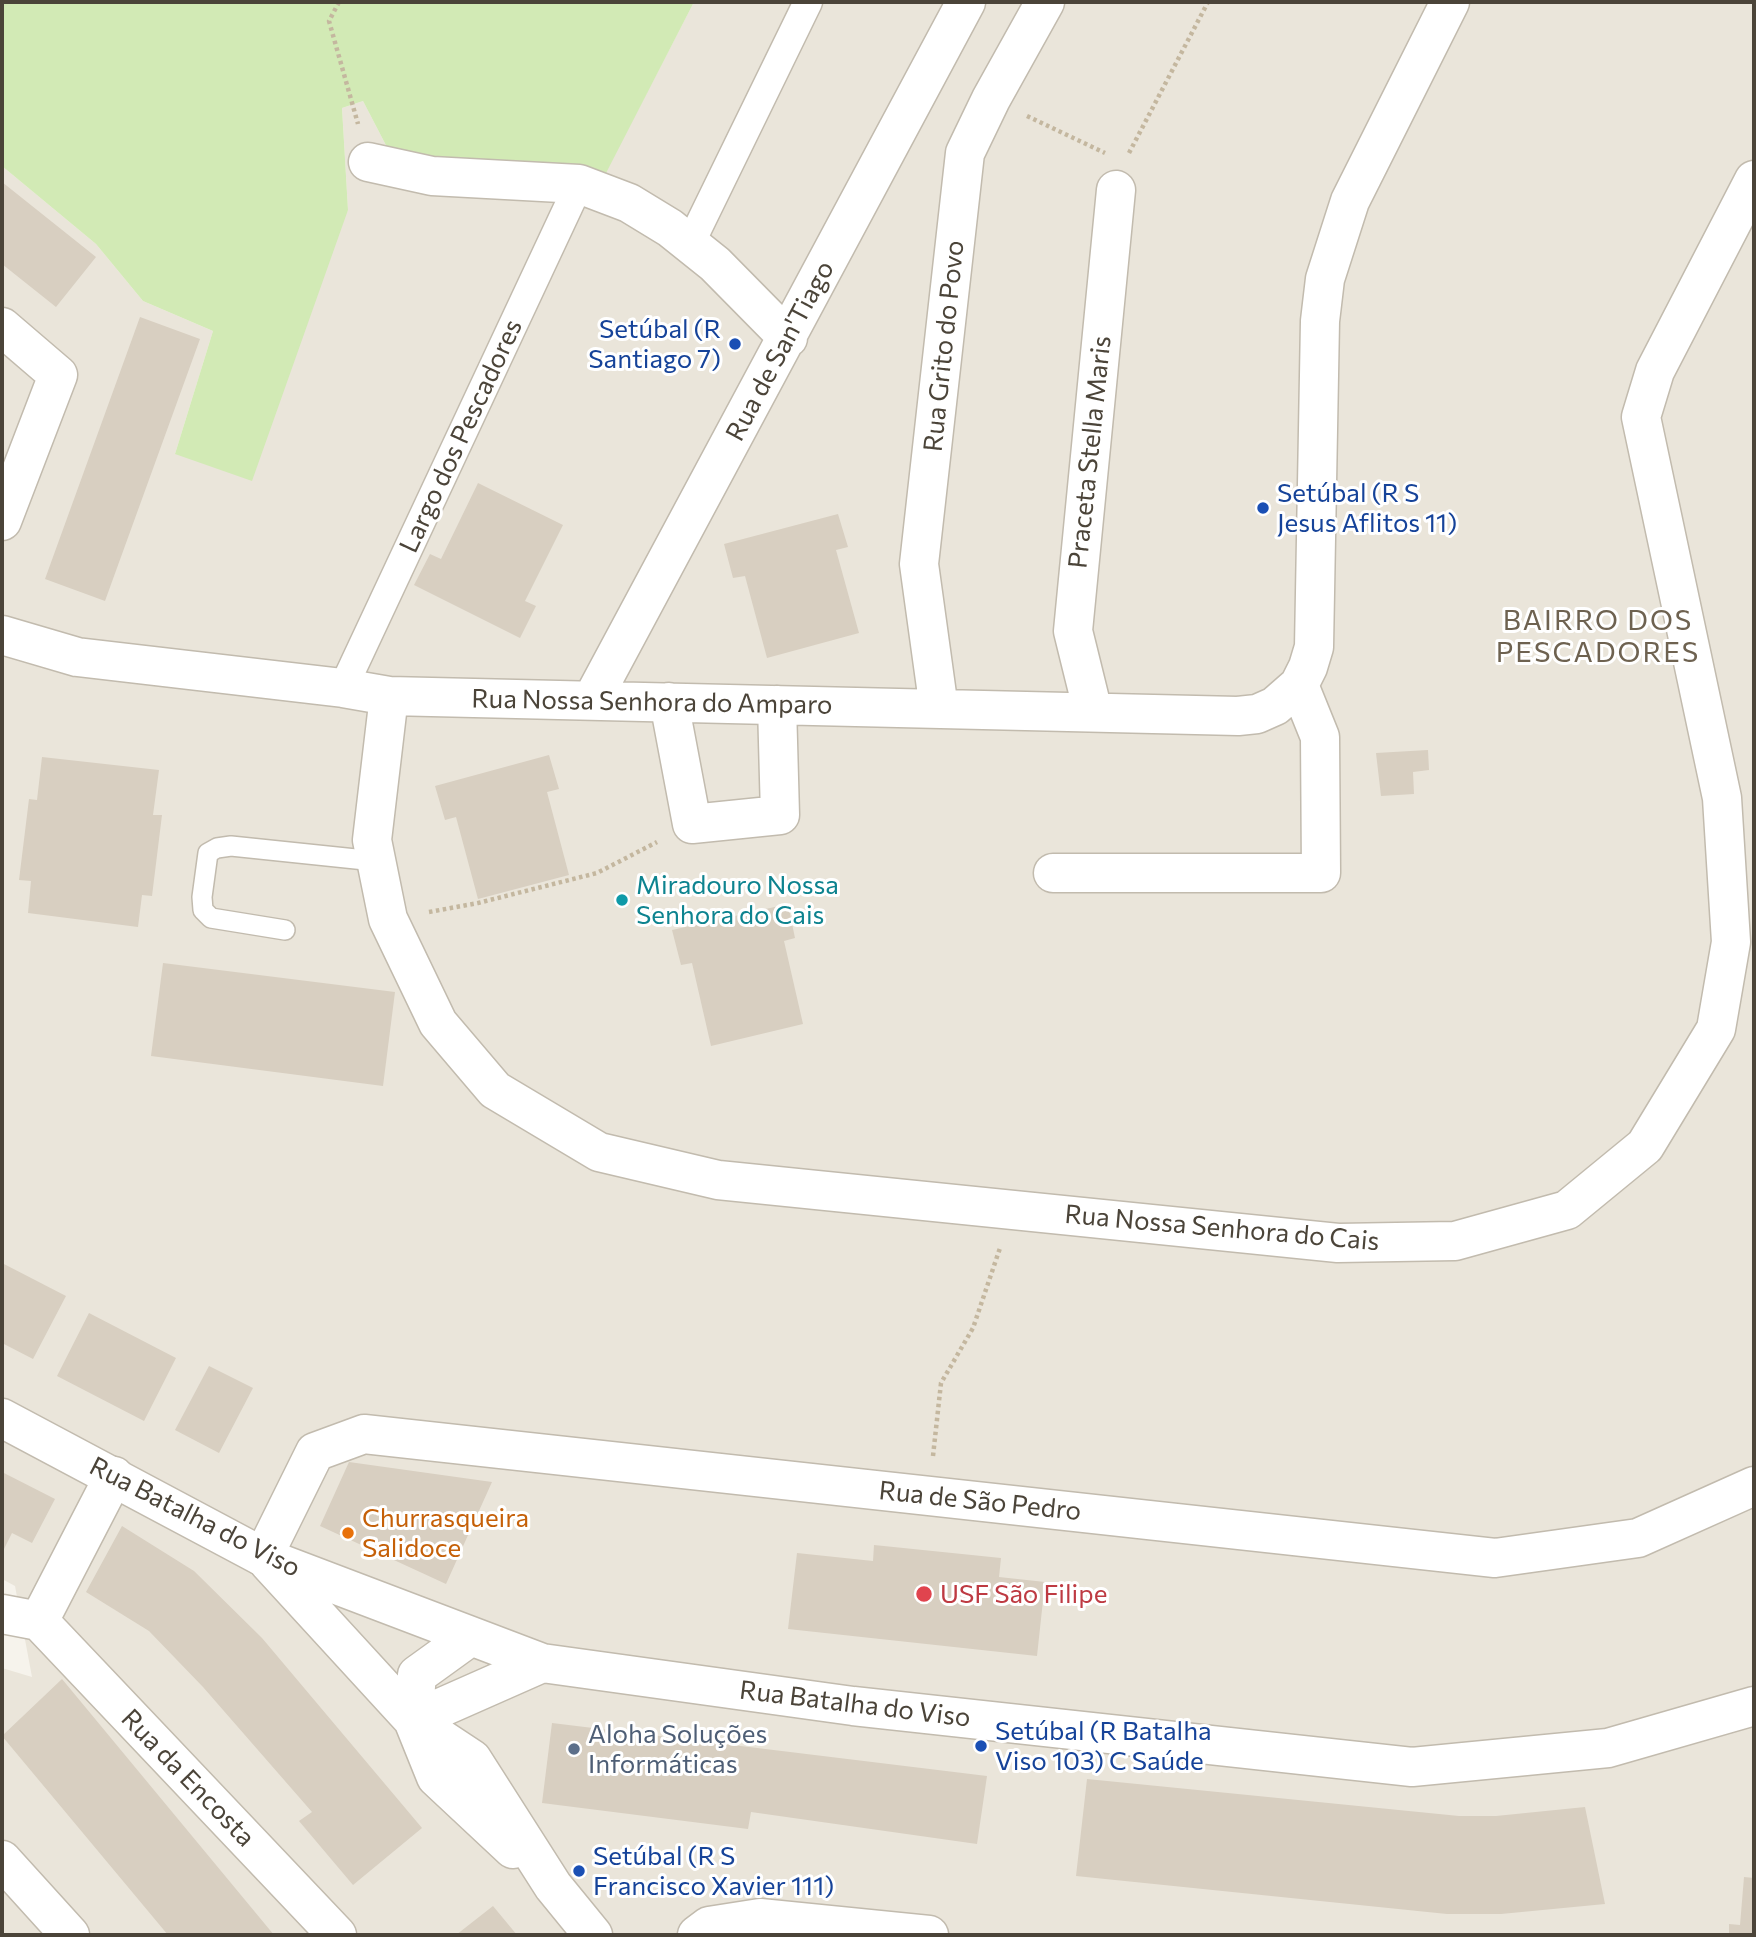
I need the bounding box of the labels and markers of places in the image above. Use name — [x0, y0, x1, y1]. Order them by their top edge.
place label: Setúbal (R Santiago 7) — [588, 313, 721, 374]
marker: Setúbal (R Santiago 7) — [727, 336, 743, 352]
place label: Setúbal (R S Jesus Aflitos 11) — [1277, 477, 1457, 538]
marker: Setúbal (R S Jesus Aflitos 11) — [1255, 500, 1271, 516]
place label: Miradouro Nossa Senhora do Cais — [636, 869, 839, 931]
marker: Miradouro Nossa Senhora do Cais — [614, 892, 630, 908]
place label: Churrasqueira Salidoce — [362, 1502, 529, 1564]
marker: Churrasqueira Salidoce — [340, 1525, 356, 1541]
place label: USF São Filipe — [940, 1578, 1107, 1610]
marker: USF São Filipe — [914, 1584, 934, 1604]
place label: Setúbal (R Batalha Viso 103) C Saúde — [995, 1715, 1212, 1776]
place label: Aloha Soluções Informáticas — [588, 1718, 767, 1780]
marker: Setúbal (R Batalha Viso 103) C Saúde — [973, 1738, 989, 1754]
marker: Aloha Soluções Informáticas — [566, 1741, 582, 1757]
place label: Setúbal (R S Francisco Xavier 111) — [593, 1840, 834, 1902]
marker: Setúbal (R S Francisco Xavier 111) — [571, 1863, 587, 1879]

